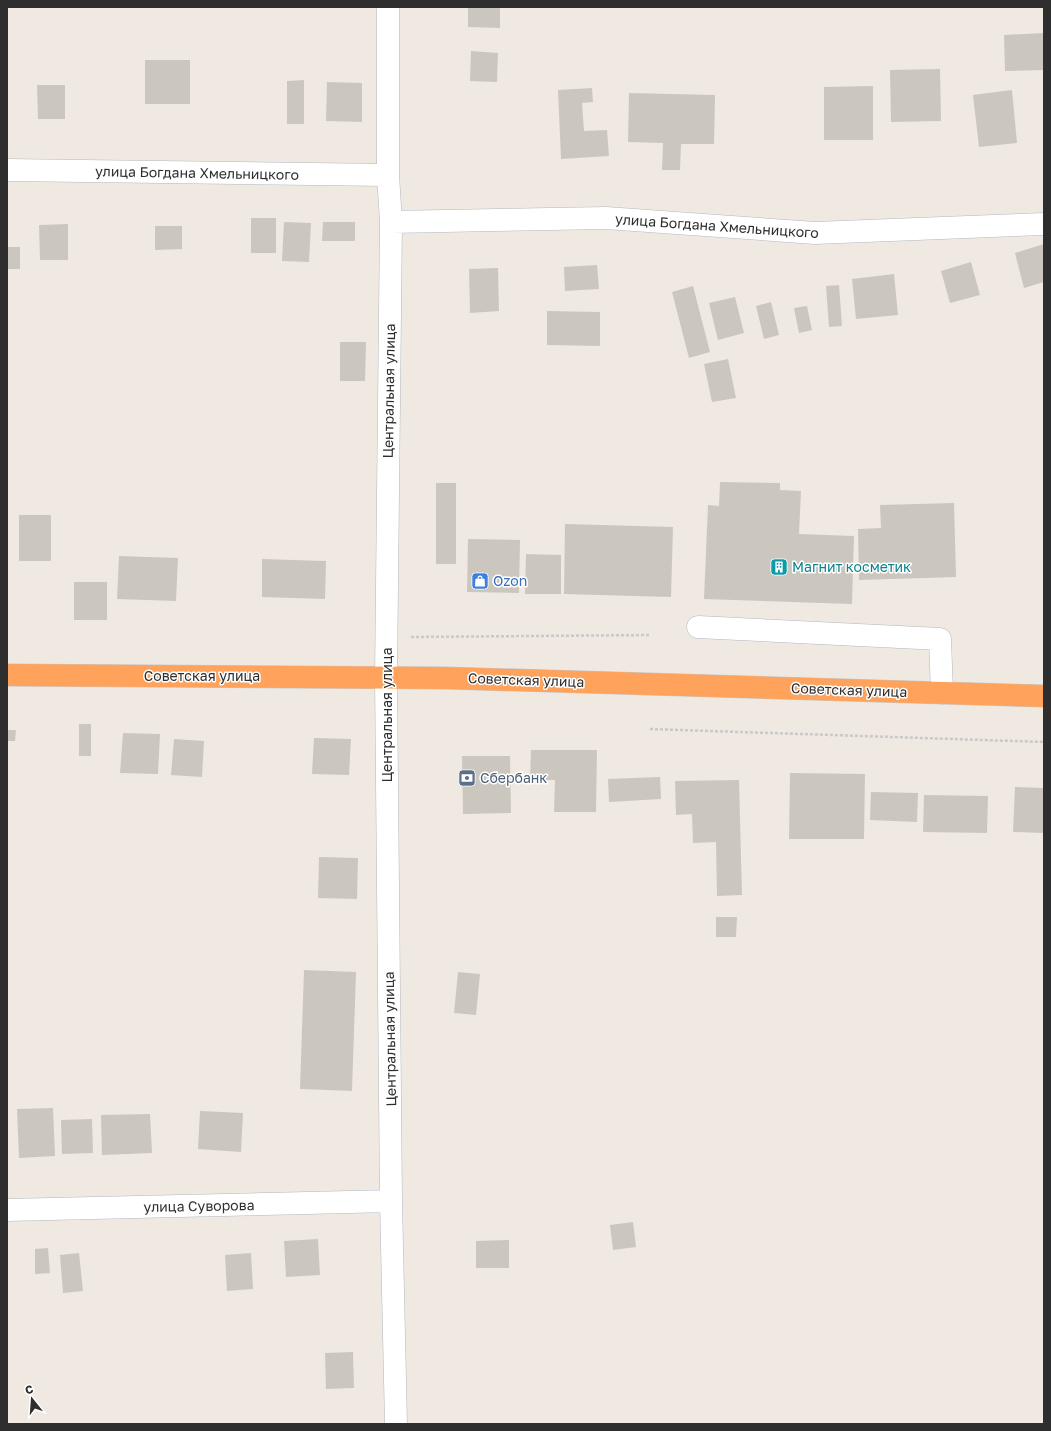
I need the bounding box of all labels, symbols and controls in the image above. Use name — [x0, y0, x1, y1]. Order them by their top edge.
street label: улица Богдана Хмельницкого — [95, 162, 299, 183]
street label: улица Богдана Хмельницкого — [615, 210, 819, 241]
street label: Центральная улица — [379, 323, 398, 459]
building icon: Магнит косметик — [769, 557, 789, 577]
place label: Магнит косметик — [792, 558, 911, 575]
shop icon: Ozon — [470, 571, 490, 591]
place label: Ozon — [493, 572, 527, 589]
street label: Центральная улица — [378, 647, 395, 783]
street label: Советская улица — [144, 667, 260, 684]
street label: Советская улица — [468, 669, 585, 690]
street label: Советская улица — [791, 679, 908, 700]
bank icon: Сбербанк — [457, 768, 477, 788]
place label: Сбербанк — [480, 769, 547, 786]
street label: Центральная улица — [380, 971, 399, 1107]
street label: улица Суворова — [143, 1196, 255, 1215]
north arrow — [12, 1379, 52, 1419]
text: С — [23, 1382, 35, 1396]

